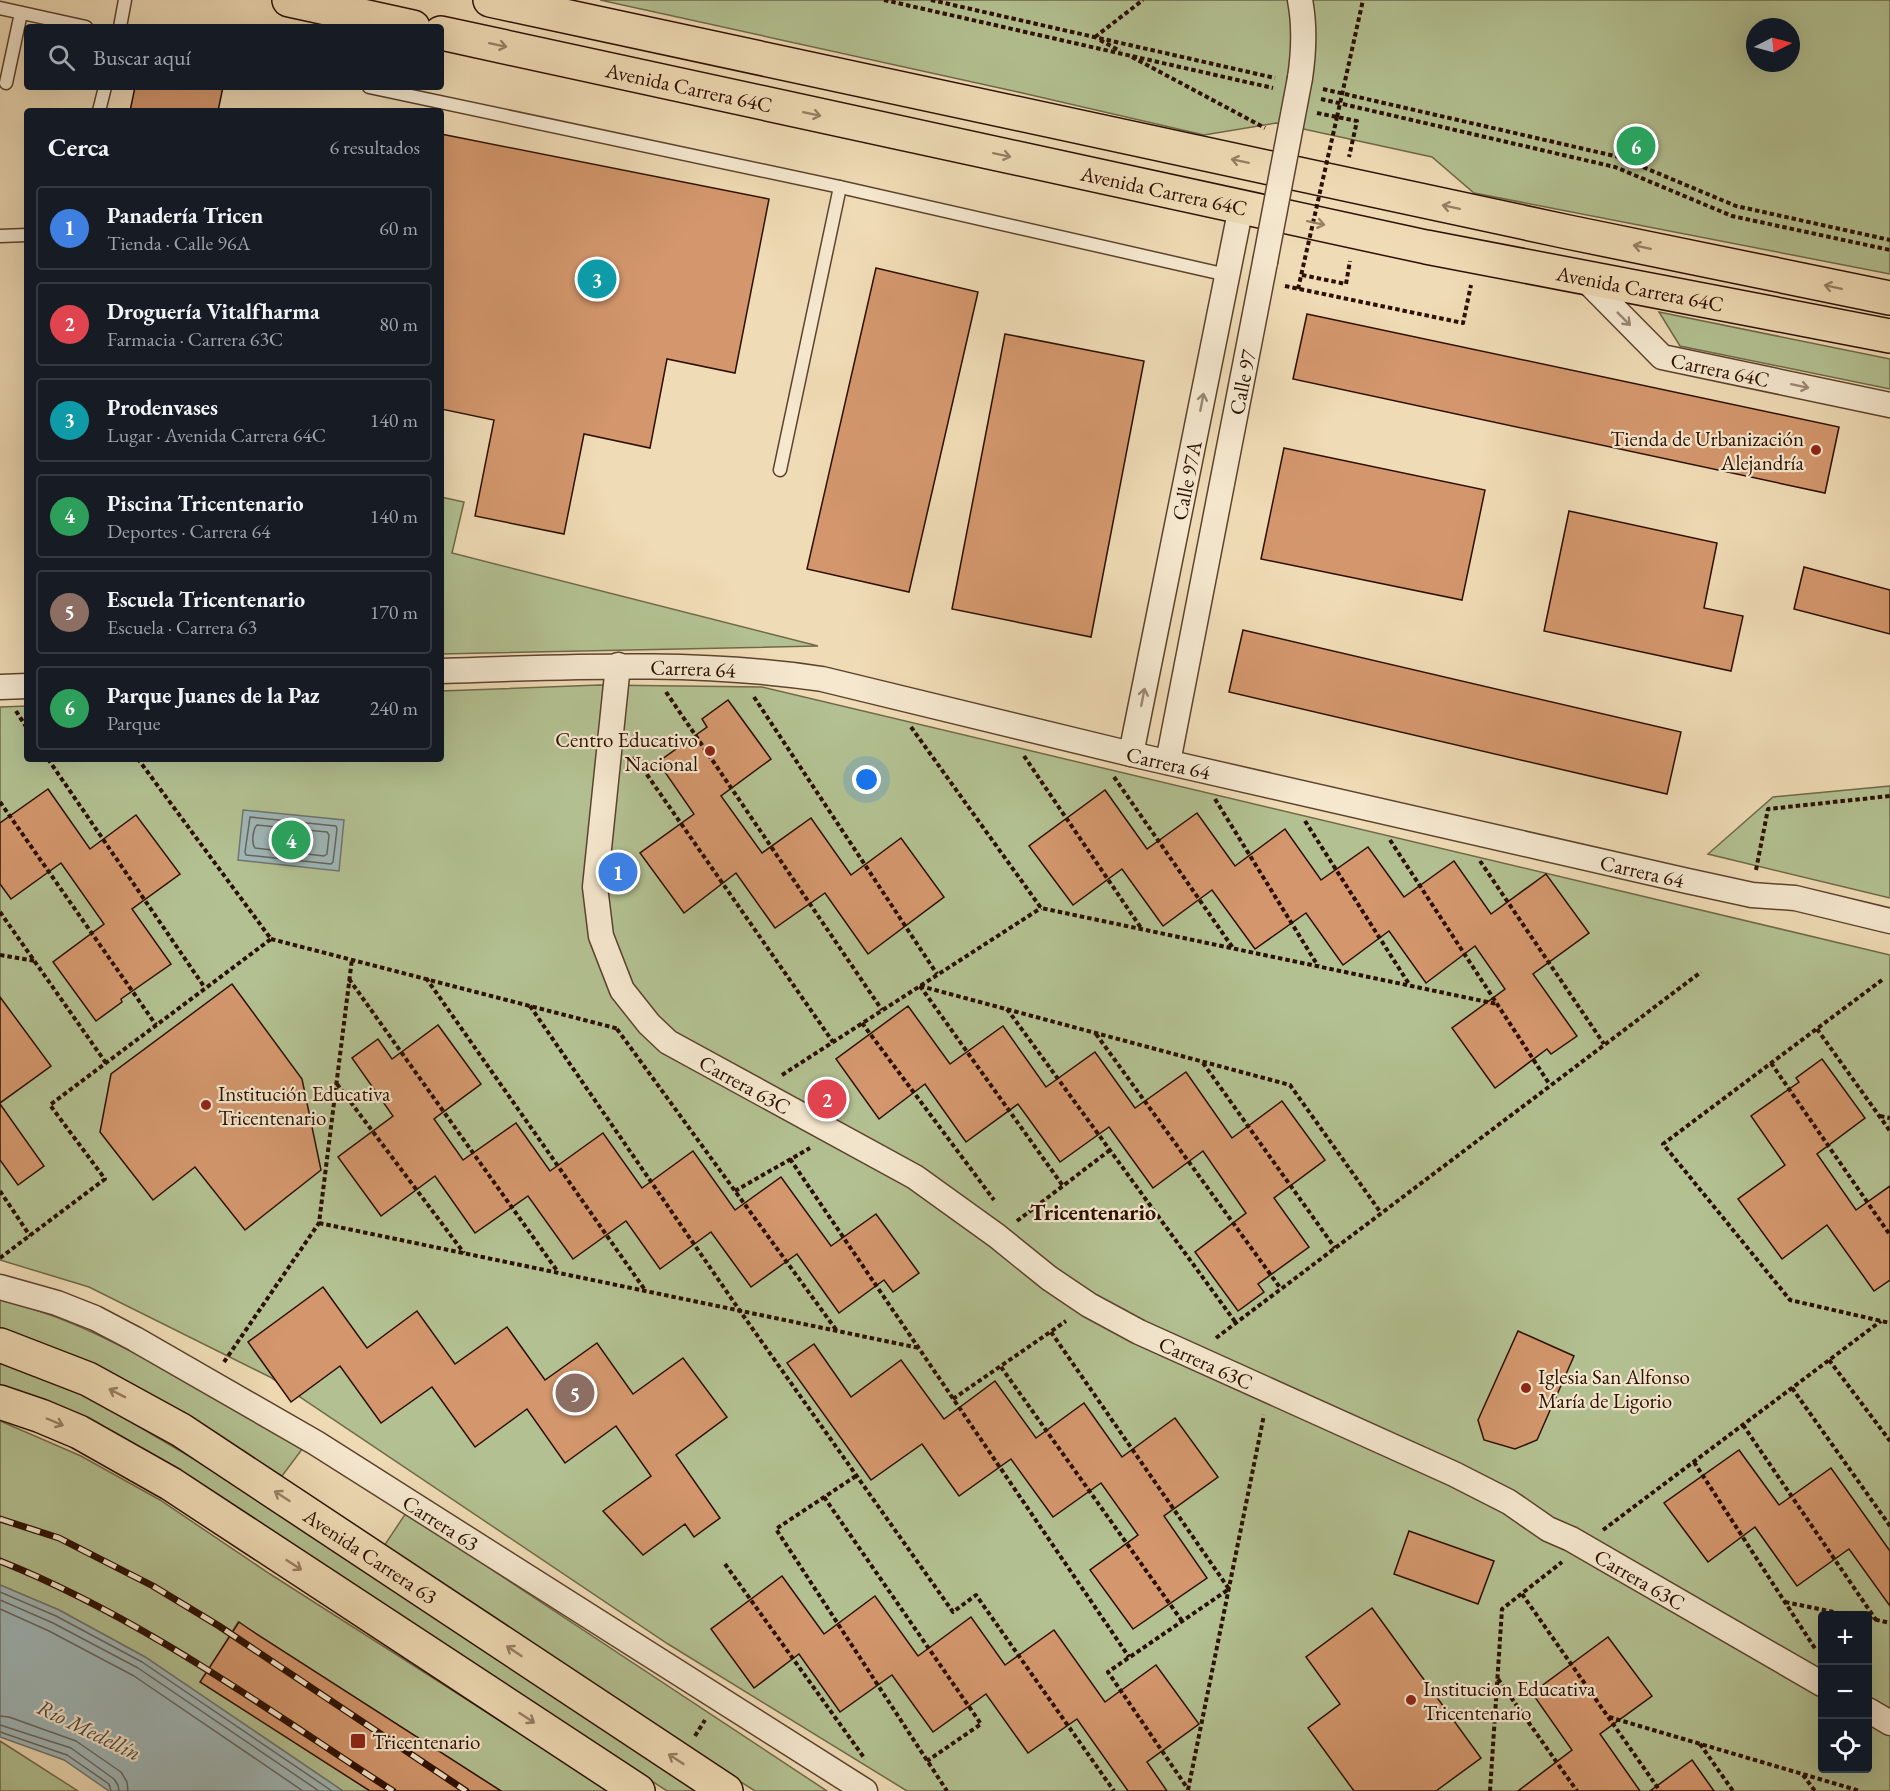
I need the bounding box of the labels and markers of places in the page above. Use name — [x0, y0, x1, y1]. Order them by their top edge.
pin: 6 — [1616, 124, 1656, 168]
pin: 3 — [578, 256, 616, 302]
place label: Tienda de Urbanización Alejandría — [1610, 425, 1805, 476]
marker: Tienda de Urbanización Alejandría — [1809, 443, 1823, 457]
place label: Centro Educativo Nacional — [555, 726, 698, 777]
marker: Centro Educativo Nacional — [703, 744, 717, 758]
pin: 4 — [272, 818, 310, 862]
pin: 1 — [598, 850, 638, 894]
pin: 2 — [808, 1076, 846, 1122]
place label: Institución Educativa Tricentenario — [218, 1080, 391, 1131]
marker: Institución Educativa Tricentenario — [199, 1098, 213, 1112]
place label: Iglesia San Alfonso María de Ligorio — [1538, 1363, 1690, 1414]
pin: 5 — [556, 1370, 594, 1416]
marker: Iglesia San Alfonso María de Ligorio — [1519, 1381, 1533, 1395]
place label: Institucion Educativa Tricentenario — [1423, 1675, 1596, 1726]
marker: Institucion Educativa Tricentenario — [1404, 1693, 1418, 1707]
place label: Tricentenario — [372, 1728, 480, 1755]
marker: Tricentenario — [349, 1732, 367, 1750]

